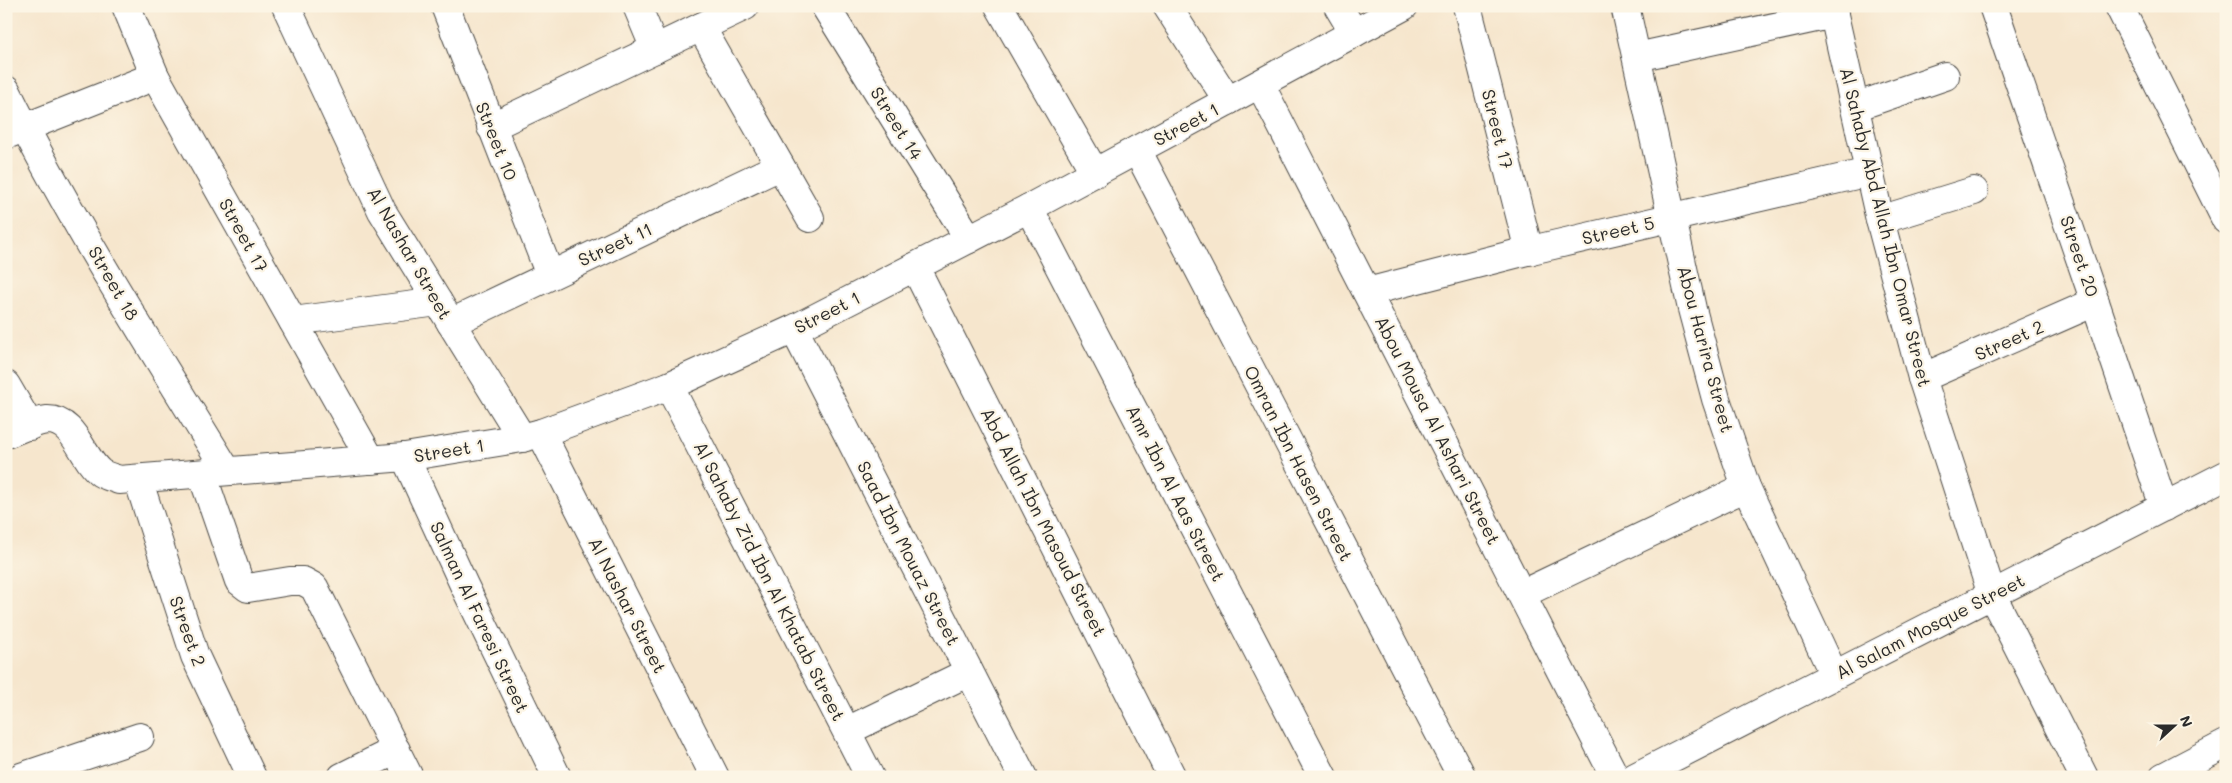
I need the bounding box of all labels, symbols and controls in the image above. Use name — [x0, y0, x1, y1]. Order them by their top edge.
street label: Al Sahaby Abd Allah Ibn Omar Street — [1835, 65, 1937, 389]
street label: Street 14 — [865, 82, 929, 164]
street label: Street 17 — [1477, 87, 1519, 171]
street label: Street 1 — [1149, 97, 1223, 151]
street label: Street 10 — [470, 98, 524, 184]
street label: Al Nashar Street — [362, 182, 458, 324]
street label: Street 17 — [214, 194, 274, 276]
street label: Street 5 — [1579, 210, 1657, 250]
street label: Street 20 — [2055, 212, 2105, 300]
street label: Street 11 — [574, 216, 656, 272]
street label: Street 18 — [83, 241, 145, 325]
street label: Abou Harira Street — [1672, 263, 1740, 435]
street label: Street 1 — [790, 285, 864, 339]
street label: Abou Mousa Al Ashari Street — [1370, 312, 1506, 548]
street label: Street 2 — [1971, 314, 2047, 366]
street label: Omran Ibn Hasen Street — [1239, 361, 1359, 565]
street label: Amr Ibn Al Aas Street — [1121, 401, 1231, 585]
street label: Abd Allah Ibn Masoud Street — [976, 403, 1112, 641]
street label: Street 1 — [412, 433, 486, 467]
street label: Al Sahaby Zid Ibn Al Khatab Street — [689, 437, 851, 725]
street label: Saad Ibn Mouaz Street — [852, 457, 966, 649]
street label: Salman Al Faresi Street — [425, 517, 535, 717]
street label: Al Nashar Street — [583, 533, 673, 677]
street label: Al Salam Mosque Street — [1831, 568, 2029, 684]
street label: Street 2 — [164, 593, 212, 669]
north arrow — [2150, 700, 2200, 750]
text: N — [2176, 713, 2197, 730]

